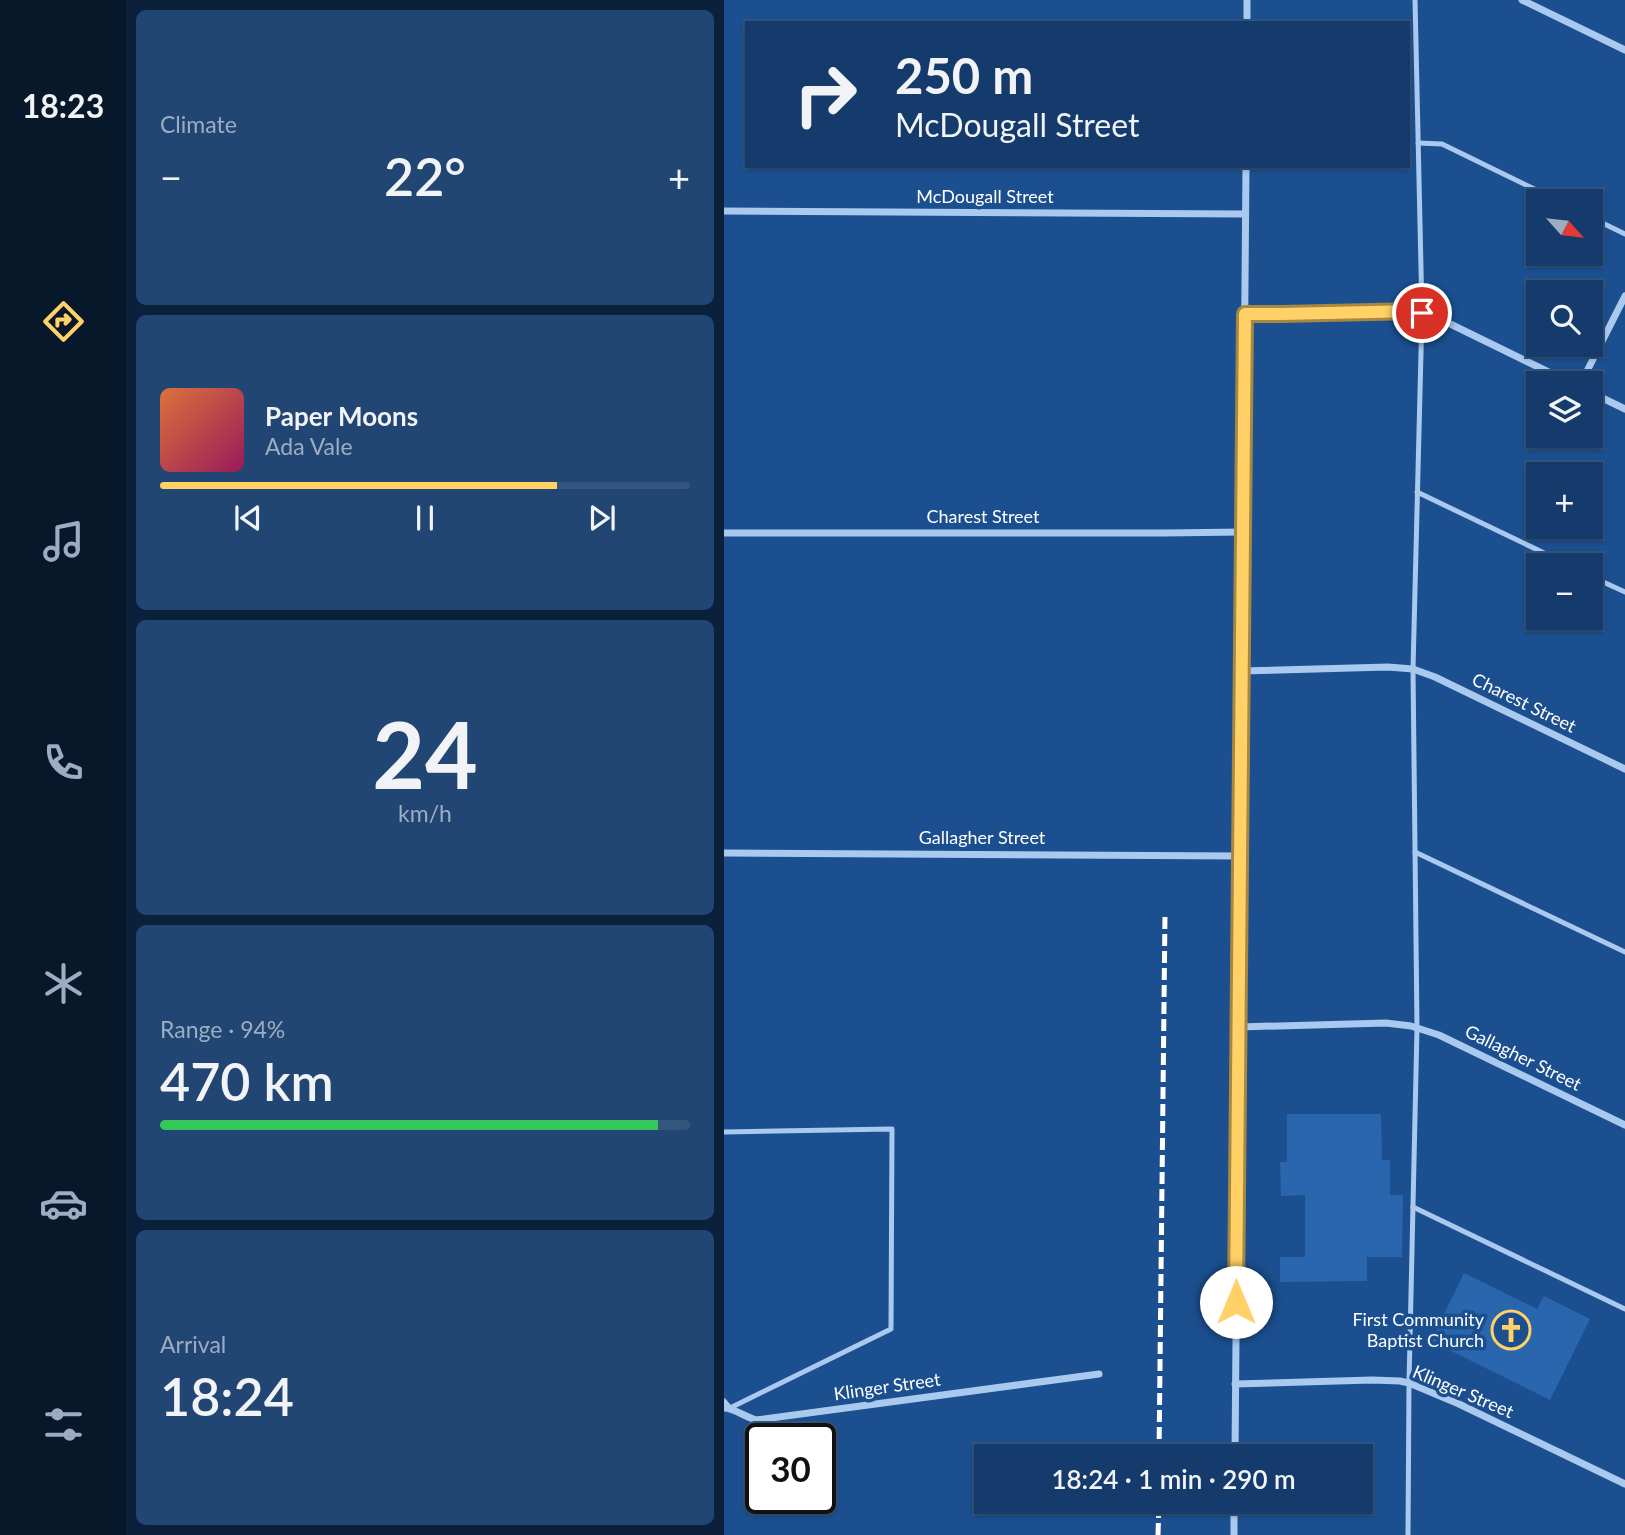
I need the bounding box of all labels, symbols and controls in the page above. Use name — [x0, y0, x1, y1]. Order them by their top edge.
text: 250 m — [895, 46, 1033, 104]
icon: right — [780, 49, 871, 140]
text: 18:23 — [22, 86, 104, 125]
text: McDougall Street — [895, 105, 1140, 144]
text: Climate — [160, 110, 237, 138]
text: 22° — [384, 145, 466, 207]
text: − — [160, 154, 182, 200]
text: + — [668, 154, 690, 200]
street label: McDougall Street — [916, 185, 1054, 207]
north arrow — [1526, 189, 1602, 266]
map controls — [1526, 189, 1603, 630]
button: search — [1526, 280, 1603, 357]
pin — [1392, 283, 1452, 343]
icon: arrive — [1403, 294, 1441, 332]
icon: directions — [39, 297, 88, 346]
button: layers — [1526, 371, 1603, 448]
text: Paper Moons — [265, 400, 418, 432]
text: Ada Vale — [265, 432, 353, 460]
button: + — [1526, 462, 1603, 539]
icon: previous — [229, 499, 267, 537]
icon: pause — [406, 499, 444, 537]
icon: next — [583, 499, 621, 537]
street label: Charest Street — [927, 505, 1040, 527]
icon: music — [39, 517, 88, 566]
button: − — [1526, 553, 1603, 630]
street label: Charest Street — [1469, 667, 1581, 737]
text: 24 — [372, 699, 478, 808]
icon: phone — [39, 738, 88, 787]
text: km/h — [398, 799, 452, 827]
street label: Gallagher Street — [919, 826, 1046, 848]
icon: climate — [39, 959, 88, 1008]
text: Range · 94% — [160, 1015, 285, 1043]
street label: Gallagher Street — [1462, 1019, 1586, 1095]
text: 470 km — [160, 1050, 334, 1112]
icon: car — [39, 1179, 88, 1228]
position arrow — [1199, 1265, 1273, 1339]
place label: First Community Baptist Church — [1352, 1308, 1485, 1351]
church icon: First Community Baptist Church — [1490, 1309, 1532, 1351]
text: Arrival — [160, 1330, 226, 1358]
street label: Klinger Street — [1410, 1360, 1518, 1422]
text: 18:24 — [160, 1365, 294, 1427]
street label: Klinger Street — [832, 1368, 942, 1404]
icon: filters — [39, 1400, 88, 1449]
speed limit sign: 30 — [745, 1423, 836, 1514]
text: 18:24 · 1 min · 290 m — [1051, 1463, 1296, 1495]

